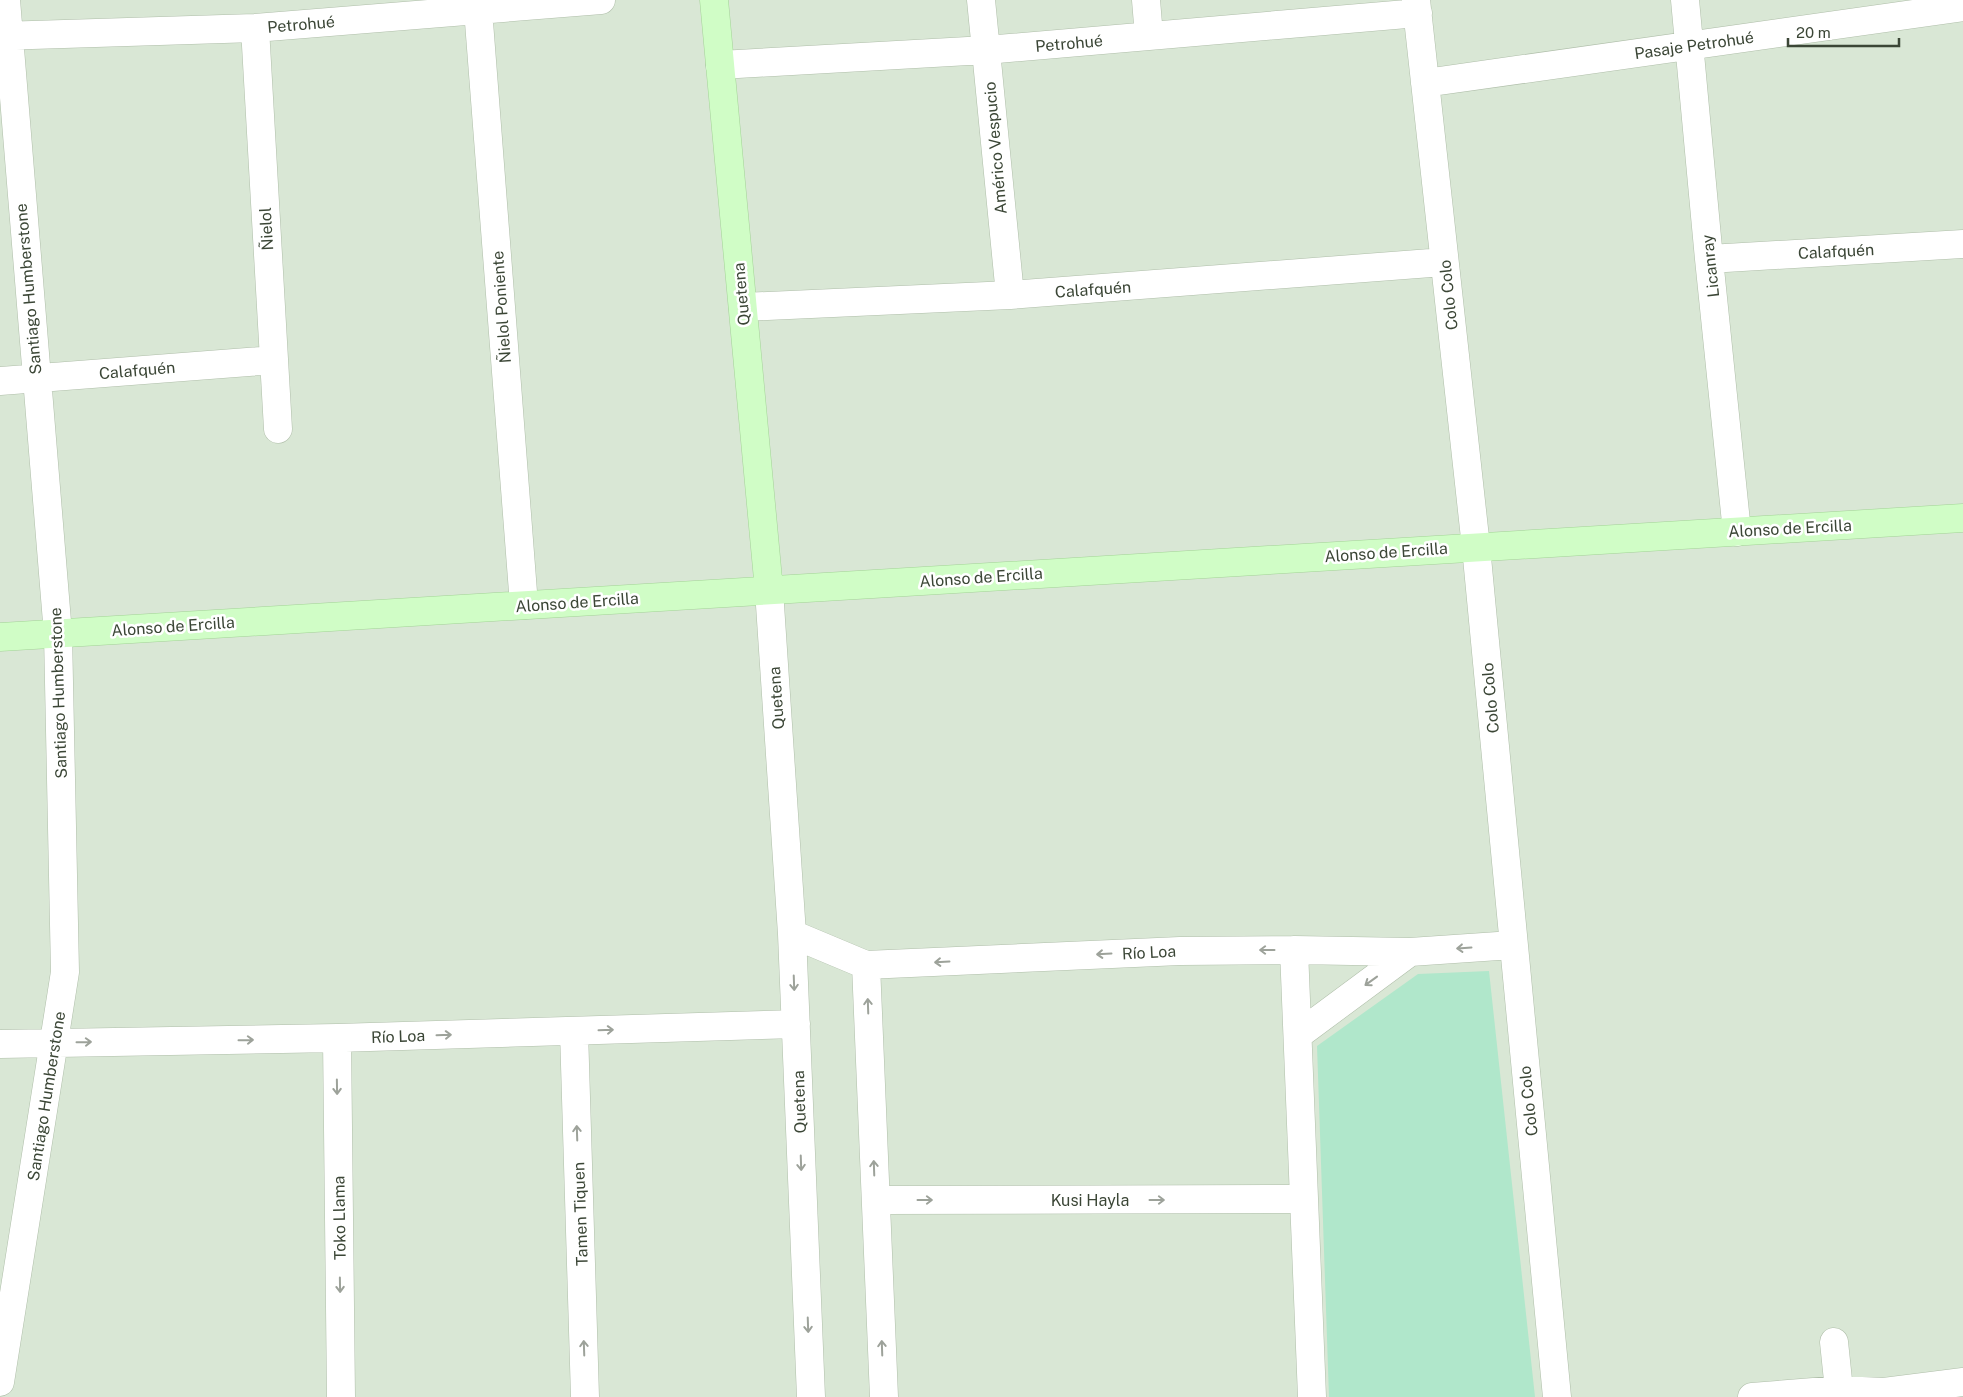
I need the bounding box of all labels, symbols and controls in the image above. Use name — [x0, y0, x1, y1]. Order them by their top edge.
street label: Petrohué — [266, 12, 336, 37]
scale bar — [1788, 15, 1899, 47]
text: 20 m — [1796, 24, 1831, 41]
street label: Pasaje Petrohué — [1633, 28, 1755, 63]
street label: Petrohué — [1034, 31, 1104, 56]
street label: Américo Vespucio — [980, 81, 1011, 215]
street label: Santiago Humberstone — [12, 203, 45, 375]
street label: Ñielol — [255, 207, 277, 251]
street label: Licanray — [1698, 233, 1723, 298]
street label: Calafquén — [1797, 240, 1875, 263]
street label: Ñielol Poniente — [487, 250, 515, 364]
street label: Colo Colo — [1435, 259, 1462, 331]
street label: Quetena — [729, 262, 754, 326]
street label: Calafquén — [1054, 277, 1132, 302]
street label: Calafquén — [98, 358, 176, 383]
street label: Alonso de Ercilla — [1728, 516, 1852, 541]
street label: Alonso de Ercilla — [1324, 539, 1448, 566]
street label: Alonso de Ercilla — [919, 564, 1043, 591]
street label: Alonso de Ercilla — [515, 589, 639, 616]
street label: Santiago Humberstone — [46, 607, 71, 779]
street label: Alonso de Ercilla — [111, 613, 235, 640]
street label: Colo Colo — [1478, 662, 1503, 734]
street label: Quetena — [765, 666, 788, 730]
street label: Río Loa — [1121, 942, 1177, 963]
one-way arrow — [1456, 944, 1472, 953]
one-way arrow — [1259, 945, 1275, 955]
one-way arrow — [1096, 950, 1112, 959]
one-way arrow — [934, 957, 950, 966]
one-way arrow — [790, 975, 799, 991]
one-way arrow — [1364, 976, 1378, 986]
one-way arrow — [863, 998, 872, 1014]
street label: Santiago Humberstone — [24, 1010, 69, 1182]
one-way arrow — [598, 1025, 614, 1034]
street label: Río Loa — [371, 1026, 425, 1047]
one-way arrow — [435, 1030, 451, 1040]
one-way arrow — [238, 1035, 254, 1045]
one-way arrow — [75, 1037, 91, 1047]
street label: Colo Colo — [1515, 1065, 1542, 1137]
street label: Quetena — [789, 1070, 810, 1134]
one-way arrow — [332, 1078, 342, 1095]
one-way arrow — [573, 1126, 582, 1142]
one-way arrow — [797, 1155, 806, 1171]
one-way arrow — [870, 1161, 879, 1177]
street label: Tamen Tiquen — [569, 1162, 592, 1266]
street label: Toko Llama — [329, 1176, 350, 1260]
street label: Kusi Hayla — [1051, 1191, 1129, 1210]
one-way arrow — [916, 1195, 932, 1205]
one-way arrow — [1148, 1195, 1165, 1205]
one-way arrow — [335, 1276, 345, 1292]
one-way arrow — [803, 1317, 812, 1333]
one-way arrow — [579, 1341, 588, 1357]
one-way arrow — [877, 1341, 887, 1357]

